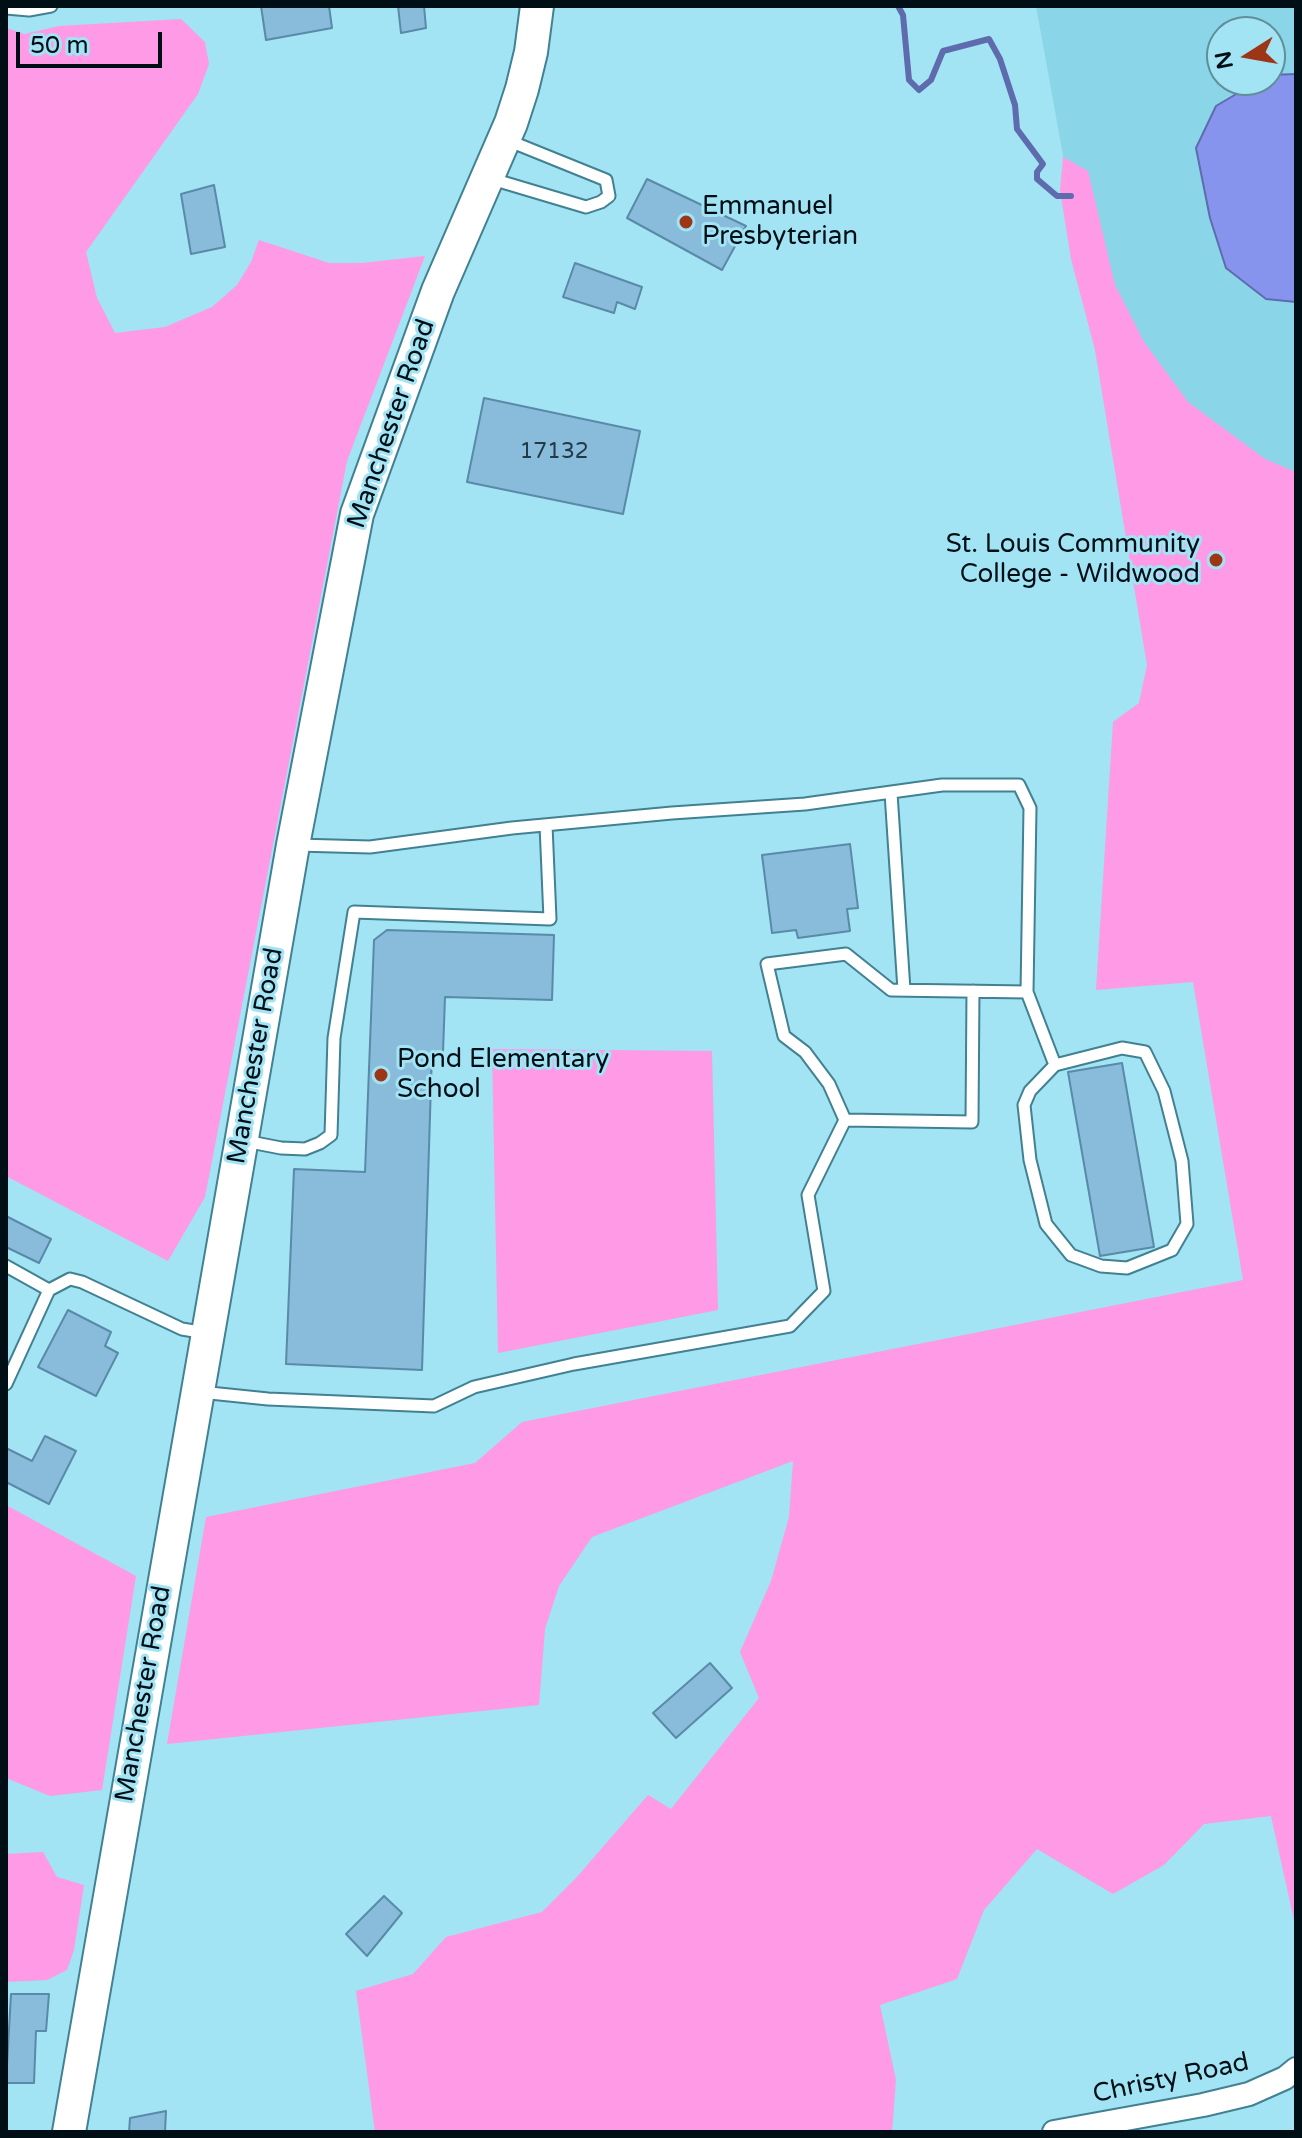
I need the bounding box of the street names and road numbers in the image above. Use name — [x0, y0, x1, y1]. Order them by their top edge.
street label: Manchester Road — [342, 315, 442, 533]
street label: Manchester Road — [222, 946, 290, 1166]
street label: Manchester Road — [110, 1584, 178, 1804]
street label: Christy Road — [1090, 2047, 1252, 2111]

